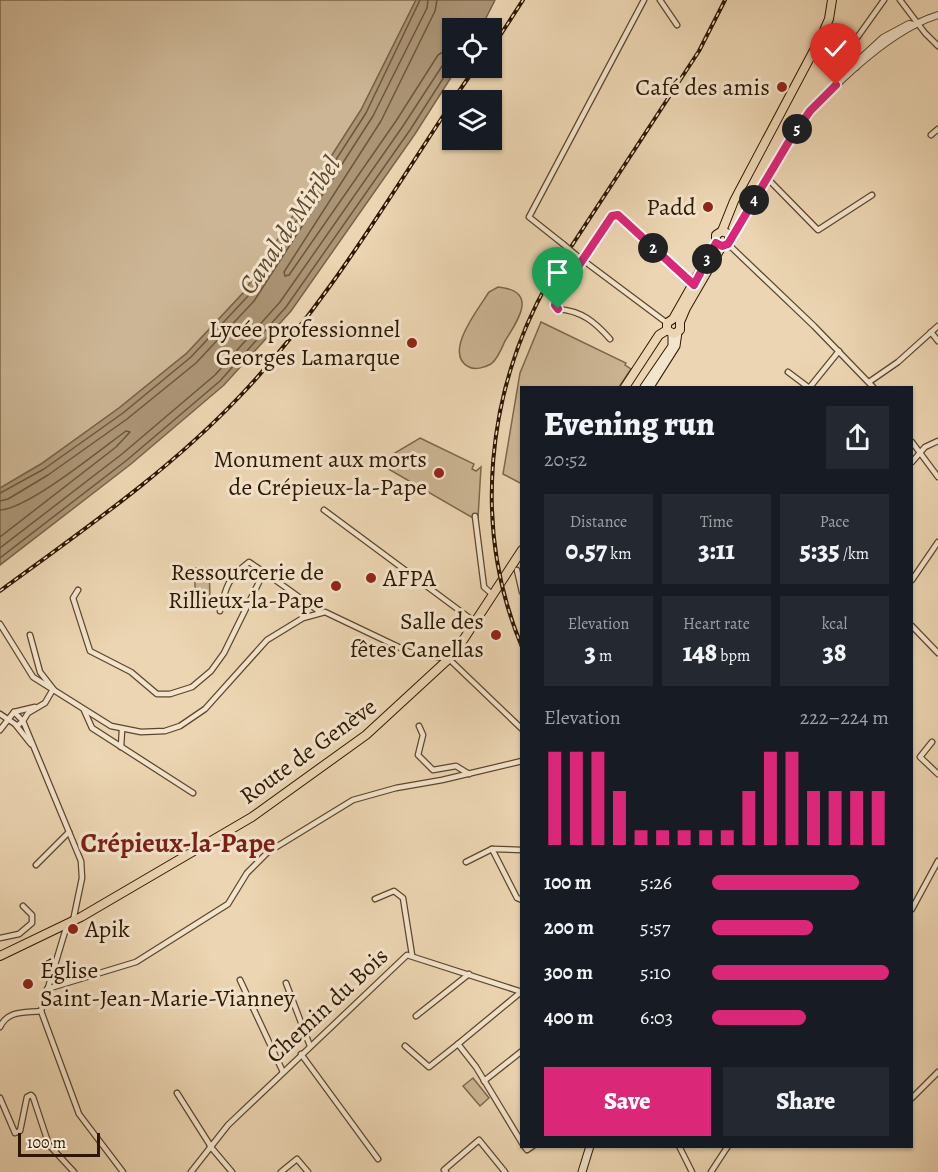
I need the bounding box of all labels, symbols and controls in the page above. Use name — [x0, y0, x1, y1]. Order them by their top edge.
map controls — [442, 18, 502, 150]
button: locate — [442, 18, 502, 78]
pin — [810, 23, 861, 85]
icon: check — [819, 32, 852, 65]
place label: Café des amis — [635, 71, 770, 103]
marker: Café des amis — [775, 80, 789, 94]
button: layers — [442, 90, 502, 150]
pin: 5 — [782, 114, 812, 144]
text: 5 — [794, 118, 800, 140]
water label: Canal de Miribel — [230, 149, 349, 301]
pin: 4 — [739, 185, 769, 215]
text: 4 — [750, 189, 758, 211]
place label: Padd — [646, 191, 696, 223]
marker: Padd — [701, 200, 715, 214]
pin: 2 — [638, 233, 668, 263]
text: 2 — [649, 237, 657, 259]
pin: 3 — [692, 244, 722, 274]
pin — [532, 247, 583, 309]
text: 3 — [704, 248, 710, 270]
icon: arrive — [541, 256, 574, 289]
place label: Lycée professionnel Georges Lamarque — [209, 313, 400, 373]
marker: Lycée professionnel Georges Lamarque — [405, 336, 419, 350]
text: Evening run — [544, 401, 715, 446]
button: share — [826, 406, 889, 469]
place label: Monument aux morts de Crépieux-la-Pape — [214, 443, 427, 503]
text: 20:52 — [544, 446, 587, 473]
marker: Monument aux morts de Crépieux-la-Pape — [432, 466, 446, 480]
text: Distance — [570, 511, 627, 533]
text: Time — [700, 511, 733, 533]
text: Pace — [820, 511, 849, 533]
text: 0.57 — [565, 533, 607, 568]
text: 3:11 — [698, 533, 735, 568]
text: 5:35 — [800, 533, 839, 568]
text: km — [607, 543, 632, 565]
text: /km — [839, 543, 869, 565]
place label: Ressourcerie de Rillieux-la-Pape — [168, 556, 324, 616]
place label: AFPA — [382, 562, 437, 594]
marker: AFPA — [364, 571, 378, 585]
marker: Ressourcerie de Rillieux-la-Pape — [329, 579, 343, 593]
place label: Salle des fêtes Canellas — [350, 605, 484, 665]
text: Elevation — [568, 613, 629, 635]
text: Heart rate — [683, 613, 750, 635]
text: kcal — [822, 613, 847, 635]
marker: Salle des fêtes Canellas — [489, 628, 503, 642]
text: 3 — [585, 635, 596, 670]
text: 148 — [683, 635, 717, 670]
text: 38 — [823, 635, 846, 670]
text: m — [596, 645, 612, 667]
text: bpm — [717, 645, 750, 667]
street label: Route de Genève — [233, 690, 383, 812]
text: Elevation — [544, 704, 621, 731]
text: 222–224 m — [800, 704, 889, 731]
district label: Crépieux-la-Pape — [80, 825, 276, 861]
text: 100 m — [544, 869, 592, 896]
text: 5:26 — [640, 869, 672, 896]
place label: Apik — [84, 913, 130, 945]
text: 200 m — [544, 914, 594, 941]
text: 5:57 — [640, 914, 670, 941]
marker: Apik — [66, 922, 80, 936]
street label: Chemin du Bois — [259, 940, 395, 1070]
place label: Église Saint-Jean-Marie-Vianney — [40, 954, 295, 1014]
text: 300 m — [544, 959, 593, 986]
text: 5:10 — [640, 959, 671, 986]
marker: Église Saint-Jean-Marie-Vianney — [21, 977, 35, 991]
text: 400 m — [544, 1004, 594, 1031]
text: 6:03 — [640, 1004, 673, 1031]
button: Save — [544, 1067, 711, 1136]
button: Share — [723, 1067, 889, 1136]
scale bar — [18, 1130, 100, 1158]
text: 100 m — [27, 1132, 66, 1154]

